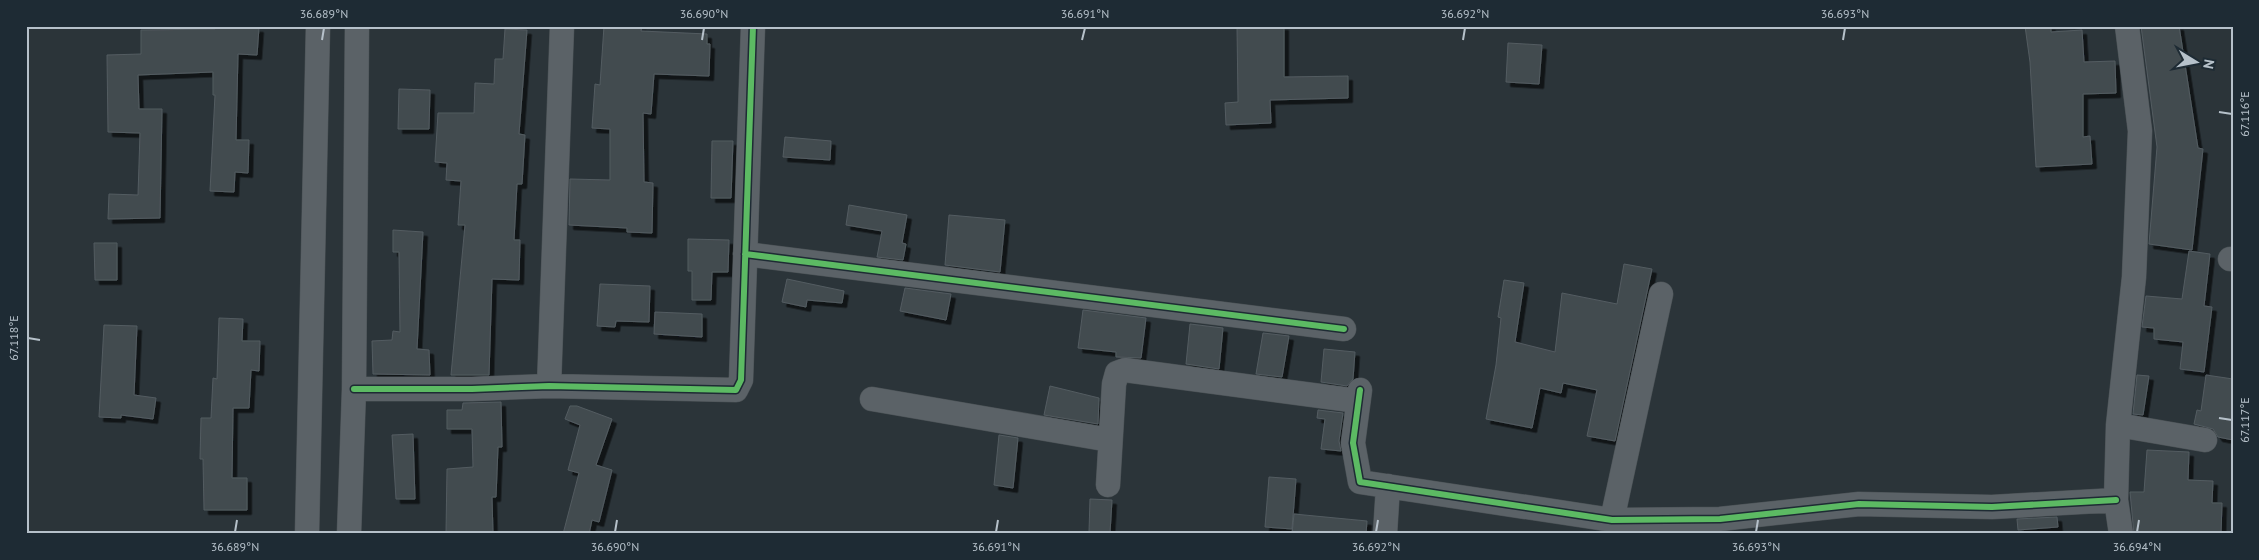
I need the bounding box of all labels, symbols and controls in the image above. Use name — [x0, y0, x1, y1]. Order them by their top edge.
text: 36.689°N — [300, 6, 348, 21]
text: 36.690°N — [680, 6, 728, 21]
text: 36.691°N — [1061, 6, 1109, 21]
text: 36.692°N — [1441, 6, 1489, 21]
text: 36.693°N — [1821, 6, 1869, 21]
north arrow — [2172, 38, 2222, 88]
text: N — [2199, 58, 2218, 70]
text: 67.116°E — [2237, 91, 2252, 137]
text: 67.118°E — [6, 315, 21, 361]
text: 67.117°E — [2237, 397, 2252, 443]
text: 36.689°N — [211, 539, 259, 554]
text: 36.690°N — [591, 539, 639, 554]
text: 36.691°N — [972, 539, 1020, 554]
text: 36.692°N — [1352, 539, 1400, 554]
text: 36.693°N — [1732, 539, 1780, 554]
text: 36.694°N — [2113, 539, 2161, 554]

